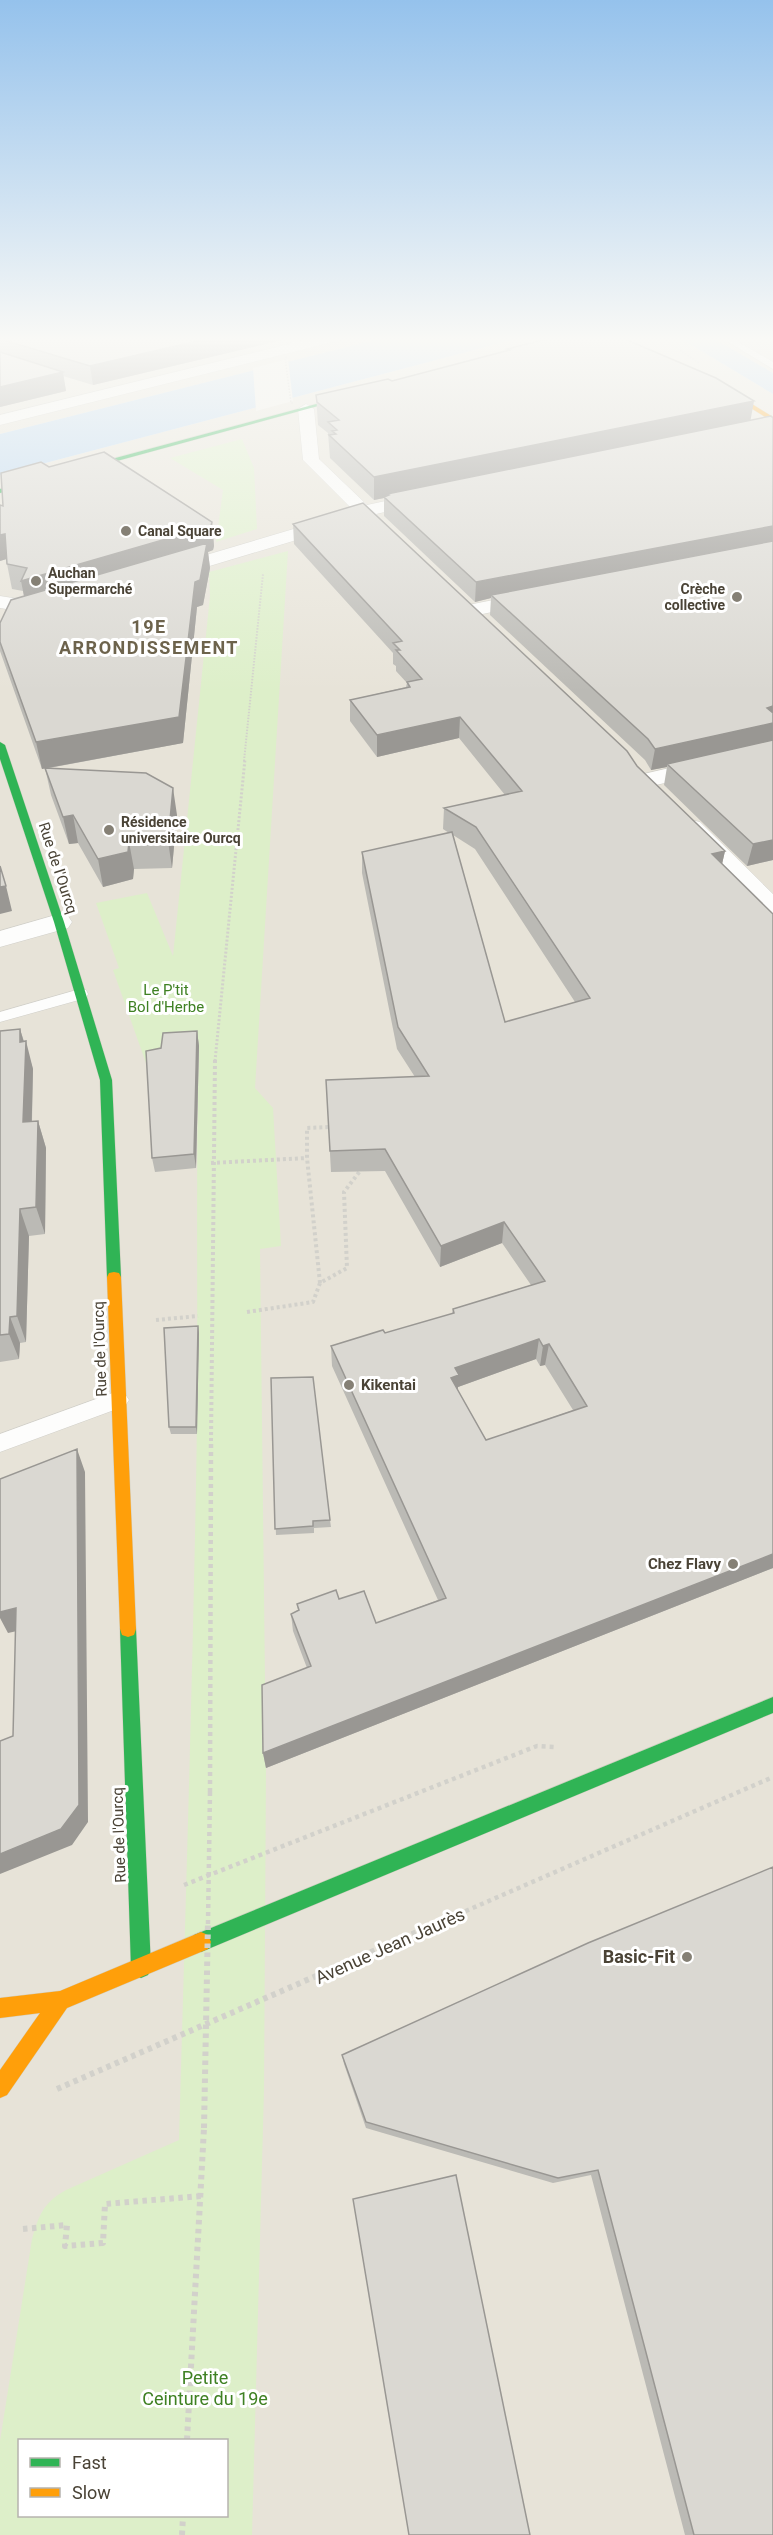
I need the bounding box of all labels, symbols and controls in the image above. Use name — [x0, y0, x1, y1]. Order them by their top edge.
place label: Canal Square — [138, 523, 222, 539]
marker: Canal Square — [119, 524, 133, 538]
place label: Auchan Supermarché — [48, 565, 133, 597]
marker: Auchan Supermarché — [29, 574, 43, 588]
place label: Crèche collective — [665, 581, 725, 613]
marker: Crèche collective — [730, 590, 744, 604]
district label: 19E ARRONDISSEMENT — [59, 616, 239, 658]
place label: Résidence universitaire Ourcq — [121, 814, 241, 846]
street label: Rue de l'Ourcq — [35, 820, 81, 916]
marker: Résidence universitaire Ourcq — [102, 823, 116, 837]
park label: Le P'tit Bol d'Herbe — [128, 981, 204, 1016]
street label: Rue de l'Ourcq — [89, 1301, 111, 1397]
place label: Kikentai — [361, 1376, 416, 1394]
marker: Kikentai — [342, 1378, 356, 1392]
place label: Chez Flavy — [648, 1555, 721, 1573]
marker: Chez Flavy — [726, 1557, 740, 1571]
street label: Rue de l'Ourcq — [108, 1787, 130, 1883]
street label: Avenue Jean Jaurès — [312, 1903, 468, 1988]
place label: Basic-Fit — [603, 1946, 675, 1967]
marker: Basic-Fit — [680, 1950, 694, 1964]
park label: Petite Ceinture du 19e — [142, 2367, 268, 2409]
legend — [18, 2439, 228, 2517]
text: Fast — [72, 2452, 107, 2473]
text: Slow — [72, 2482, 111, 2503]

